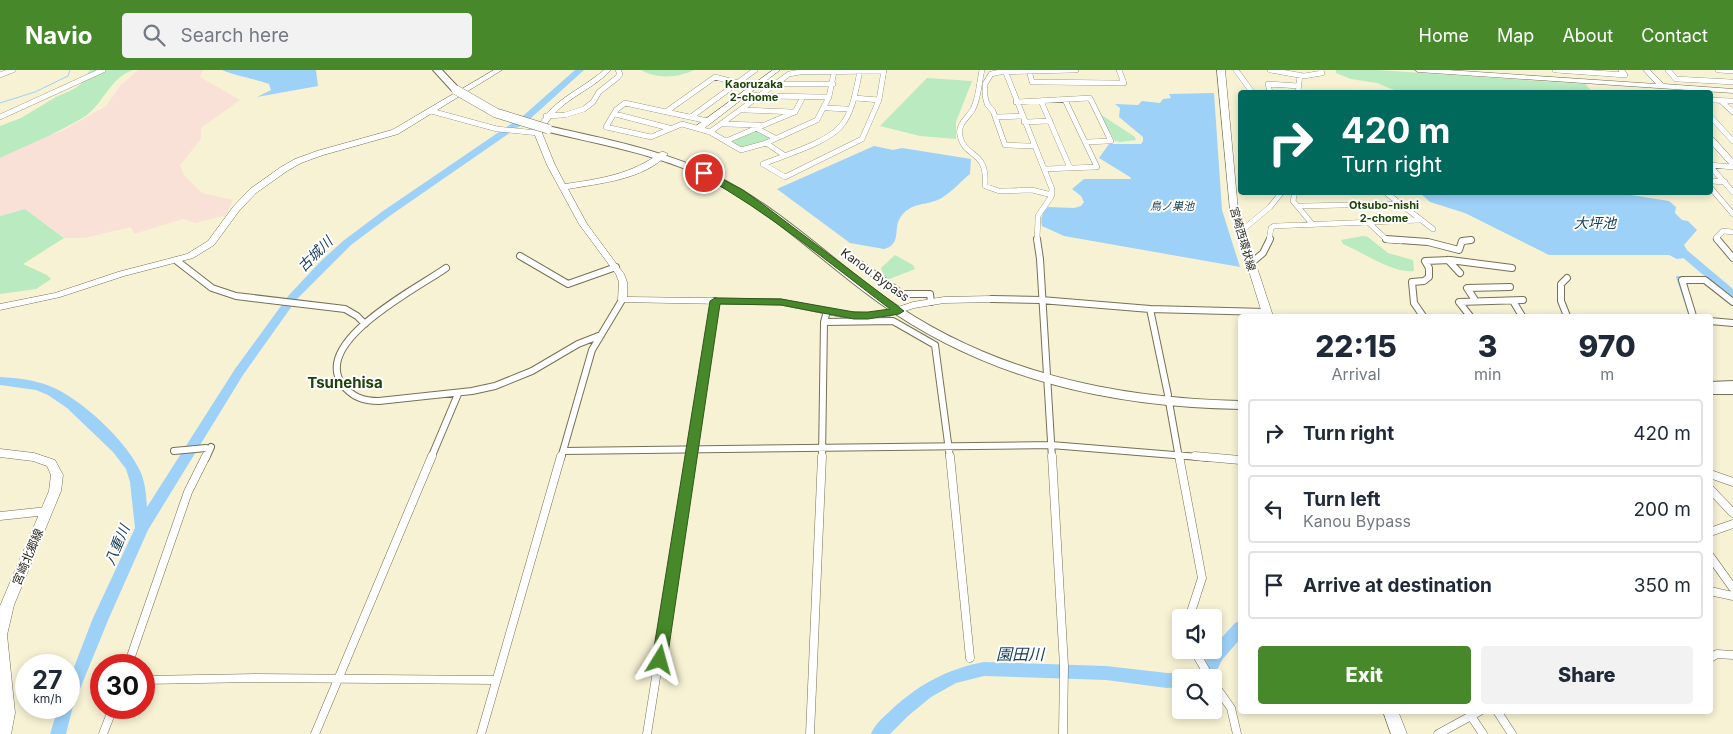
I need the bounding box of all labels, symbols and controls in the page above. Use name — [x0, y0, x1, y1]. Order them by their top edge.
search box — [122, 13, 472, 58]
text: Navio — [25, 21, 92, 50]
icon: search — [140, 21, 168, 49]
text: Search here — [180, 24, 289, 47]
text: Home — [1419, 25, 1469, 46]
text: Map — [1497, 25, 1534, 46]
text: About — [1562, 25, 1613, 46]
text: Contact — [1641, 25, 1708, 46]
district label: Kaoruzaka 2-chome — [725, 77, 783, 104]
text: 420 m — [1341, 109, 1451, 151]
icon: right — [1258, 110, 1323, 175]
text: Turn right — [1341, 151, 1442, 177]
pin — [683, 152, 725, 194]
icon: arrive — [690, 159, 718, 187]
district label: Otsubo-nishi 2-chome — [1349, 198, 1419, 225]
water label: 鳥ノ巣池 — [1150, 199, 1195, 213]
street label: 宮崎西環状線 — [1227, 205, 1259, 273]
water label: 大坪池 — [1574, 214, 1618, 231]
water label: 古城川 — [294, 231, 337, 275]
street label: Kanou Bypass — [838, 245, 912, 304]
text: 22:15 — [1315, 328, 1397, 364]
text: 3 — [1478, 328, 1498, 364]
text: 970 — [1579, 328, 1636, 364]
text: Arrival — [1331, 364, 1381, 384]
text: min — [1474, 364, 1501, 384]
text: m — [1600, 364, 1614, 384]
district label: Tsunehisa — [307, 373, 383, 392]
icon: right — [1260, 419, 1288, 447]
text: Turn right — [1303, 422, 1394, 445]
text: 420 m — [1633, 422, 1691, 445]
text: Turn left — [1303, 488, 1381, 511]
icon: left — [1260, 495, 1288, 523]
text: 200 m — [1633, 498, 1691, 521]
text: Kanou Bypass — [1303, 511, 1411, 531]
water label: 八重川 — [101, 520, 133, 567]
street label: 宮崎北郷線 — [9, 526, 46, 587]
icon: arrive — [1260, 571, 1288, 599]
text: Arrive at destination — [1303, 574, 1492, 597]
text: 350 m — [1634, 574, 1691, 597]
map controls — [1172, 609, 1222, 719]
button: sound — [1172, 609, 1222, 659]
position arrow — [633, 633, 685, 685]
water label: 園田川 — [996, 644, 1046, 664]
button: Exit — [1258, 646, 1471, 704]
button: Share — [1481, 646, 1693, 704]
speed limit sign: 30 — [90, 654, 155, 719]
text: 27 — [32, 665, 63, 695]
button: search — [1172, 669, 1222, 719]
text: km/h — [33, 691, 62, 706]

